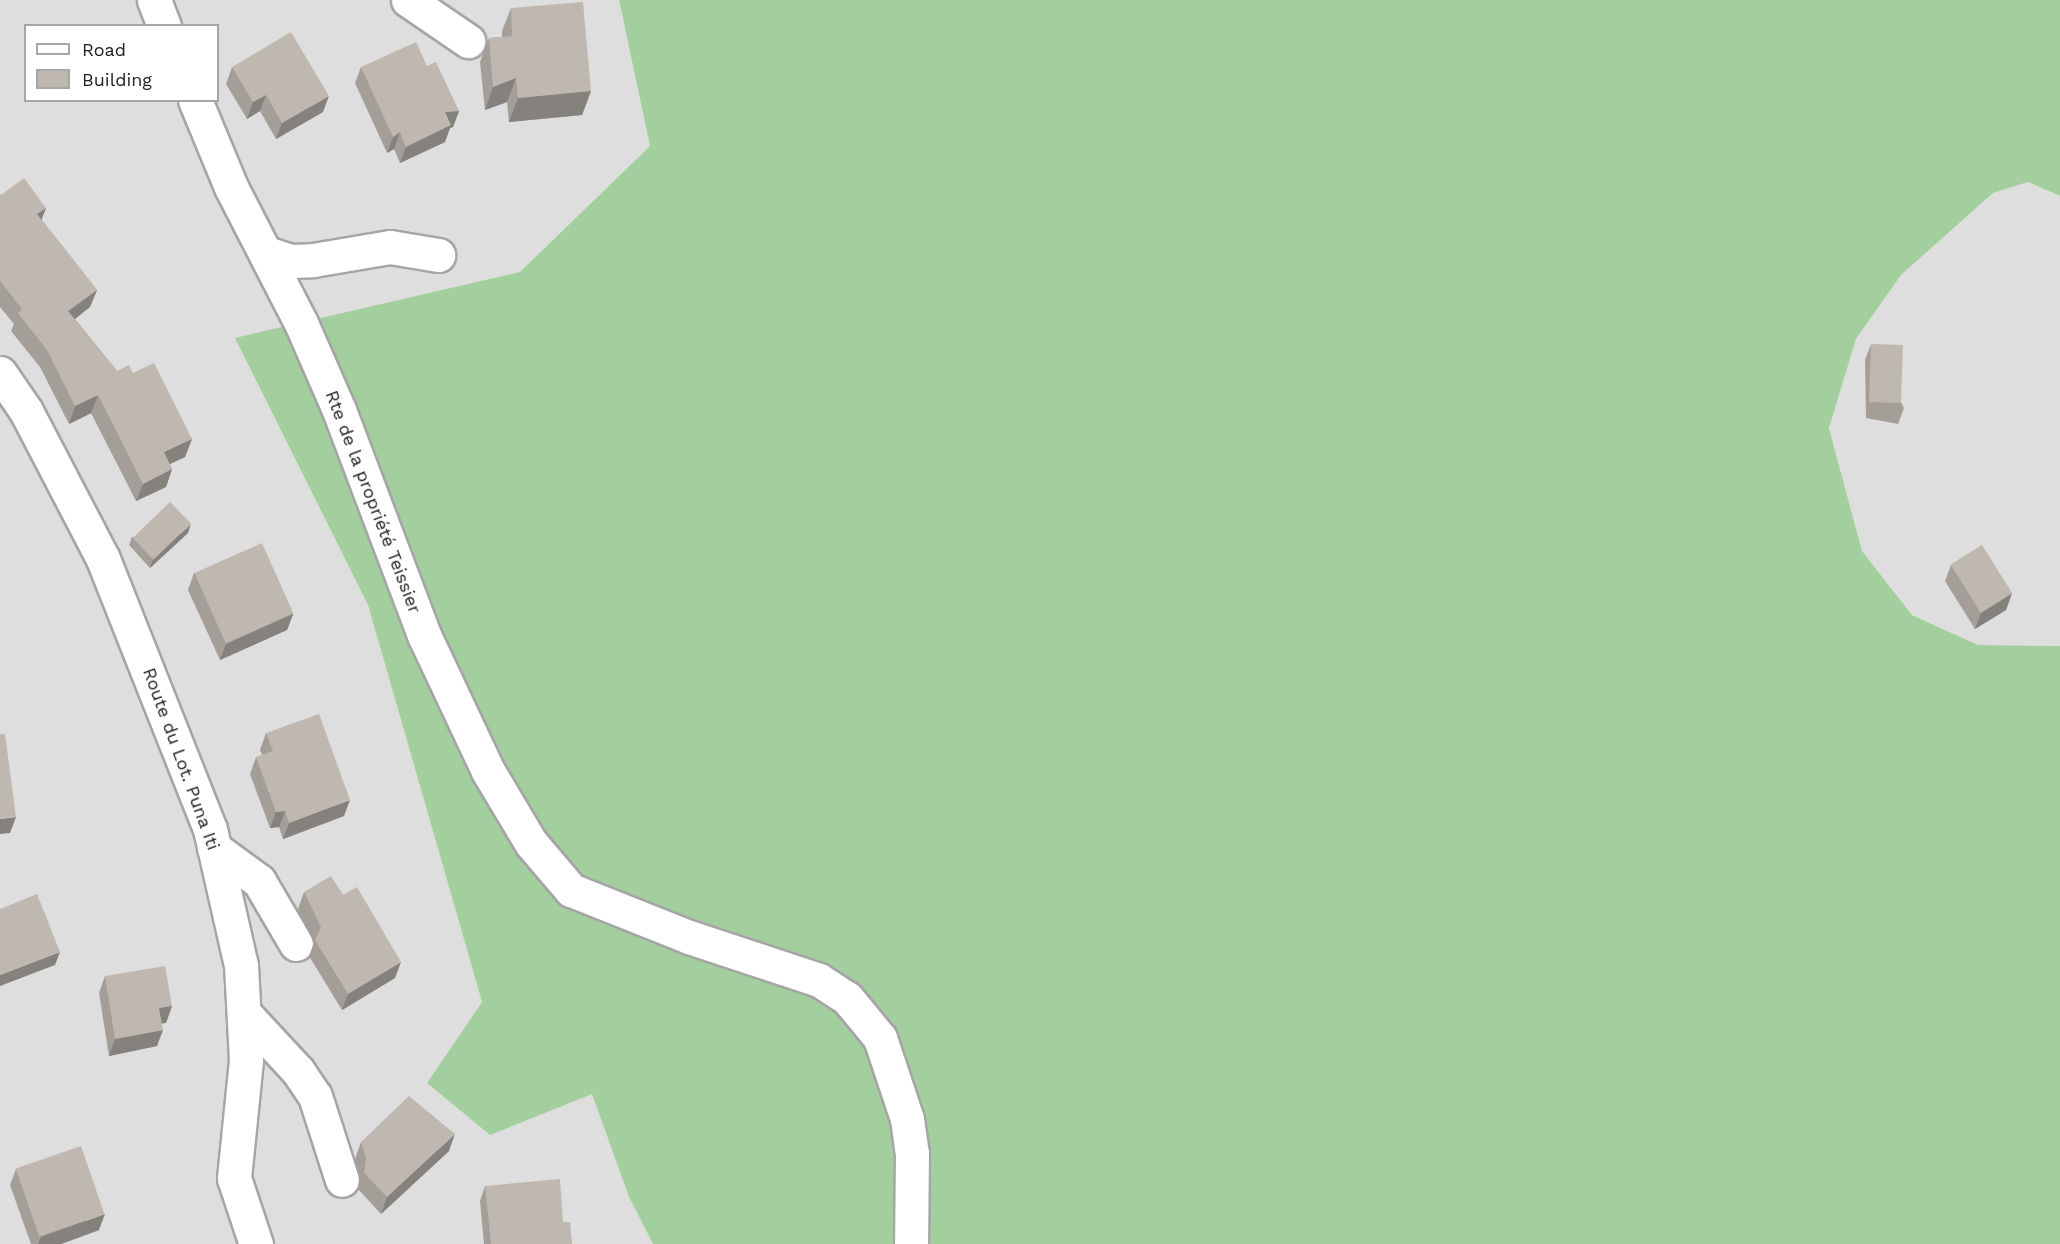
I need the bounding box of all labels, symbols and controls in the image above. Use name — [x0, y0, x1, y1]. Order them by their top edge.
legend — [24, 24, 219, 102]
text: Road — [82, 39, 126, 60]
text: Building — [82, 69, 152, 90]
street label: Rte de la propriété Teissier — [320, 387, 426, 617]
street label: Route du Lot. Puna Iti — [138, 665, 224, 853]

